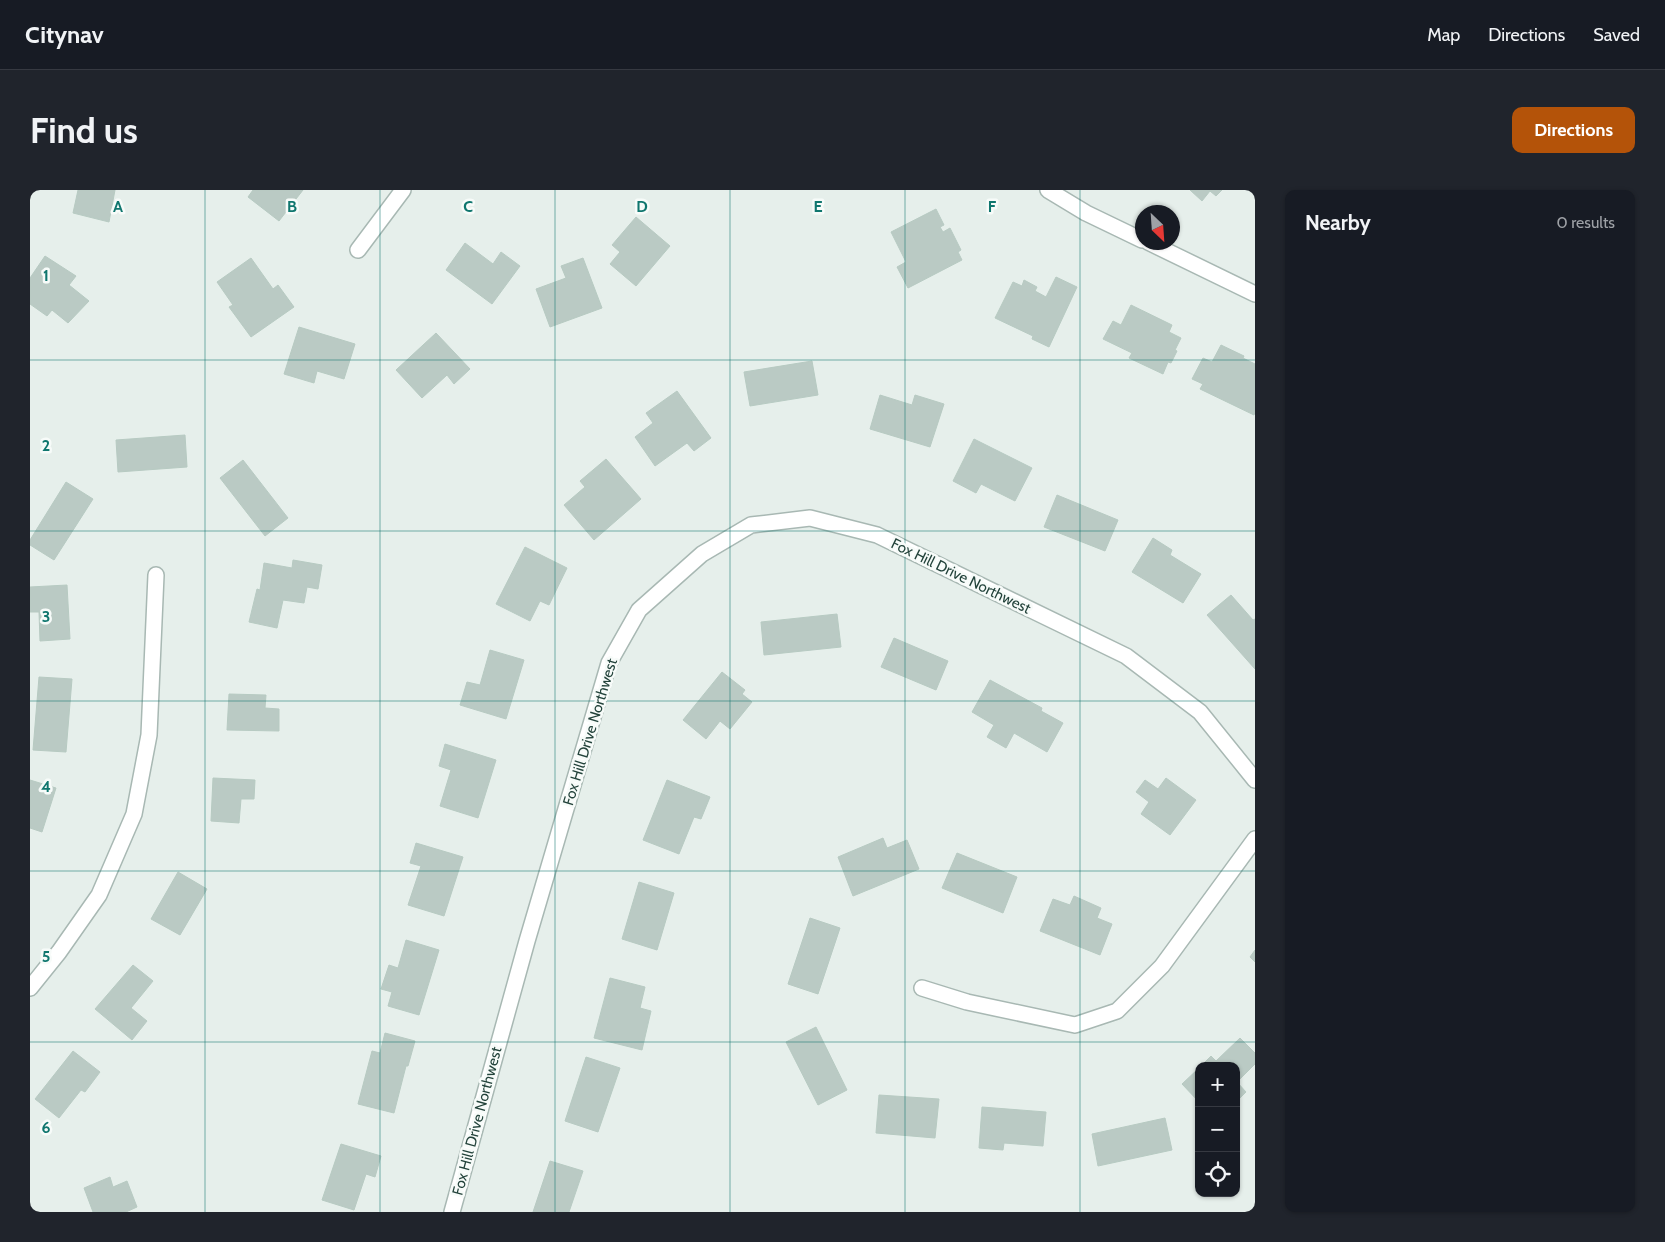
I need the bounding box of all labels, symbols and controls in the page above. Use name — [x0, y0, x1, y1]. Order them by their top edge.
text: Citynav — [25, 20, 104, 49]
text: Map — [1427, 24, 1460, 46]
text: Directions — [1488, 24, 1565, 46]
text: Saved — [1593, 24, 1640, 46]
button: Directions — [1512, 107, 1635, 153]
text: Find us — [30, 109, 138, 152]
text: A — [113, 197, 123, 216]
text: B — [287, 197, 297, 216]
text: C — [463, 197, 473, 216]
text: D — [636, 197, 648, 216]
text: E — [813, 197, 823, 216]
text: F — [988, 197, 997, 216]
north arrow — [1135, 205, 1180, 250]
text: Nearby — [1305, 210, 1371, 235]
text: 0 results — [1556, 213, 1615, 232]
text: 1 — [43, 266, 49, 285]
text: 2 — [42, 436, 50, 455]
street label: Fox Hill Drive Northwest — [888, 534, 1034, 618]
text: 3 — [42, 607, 50, 626]
street label: Fox Hill Drive Northwest — [559, 656, 621, 808]
text: 4 — [41, 777, 51, 796]
text: 5 — [42, 947, 50, 966]
street label: Fox Hill Drive Northwest — [449, 1045, 505, 1197]
map controls — [1195, 1062, 1240, 1197]
button: + — [1195, 1062, 1240, 1107]
button: − — [1195, 1107, 1240, 1152]
text: 6 — [42, 1118, 51, 1137]
button: locate — [1195, 1152, 1240, 1197]

